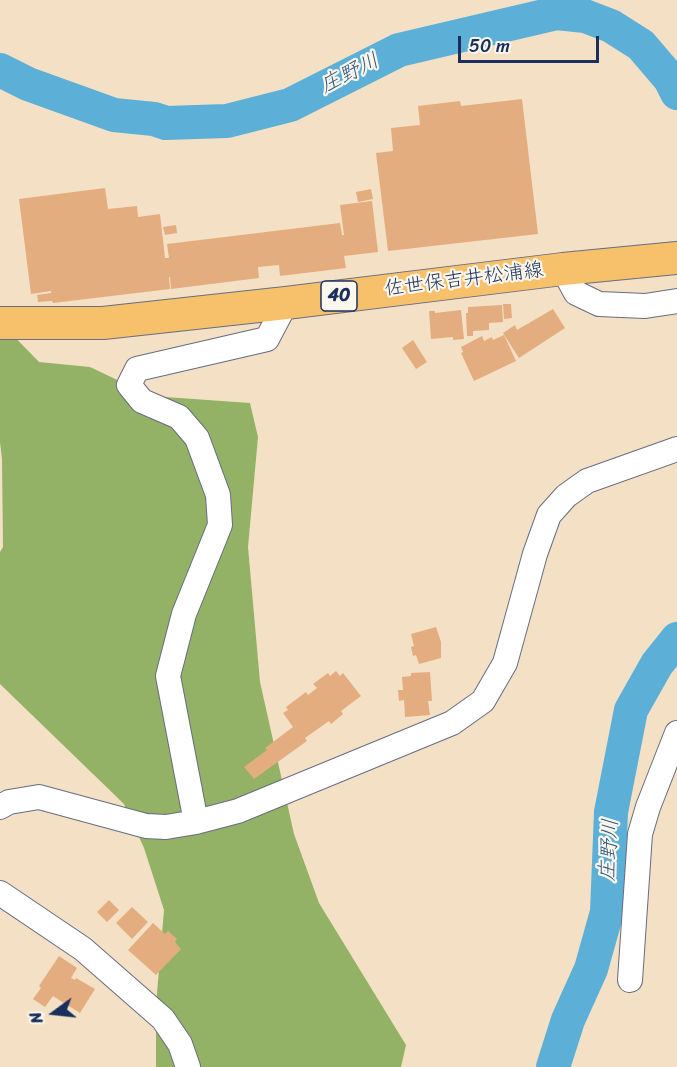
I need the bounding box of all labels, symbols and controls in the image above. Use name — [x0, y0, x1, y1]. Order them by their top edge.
scale bar — [461, 24, 602, 62]
text: 50 m — [469, 30, 510, 62]
water label: 庄野川 — [316, 48, 384, 100]
street label: 佐世保吉井松浦線 — [383, 258, 545, 302]
road number: 40 — [321, 281, 357, 311]
water label: 庄野川 — [596, 818, 624, 882]
north arrow — [24, 983, 84, 1043]
text: N — [21, 1009, 52, 1027]

